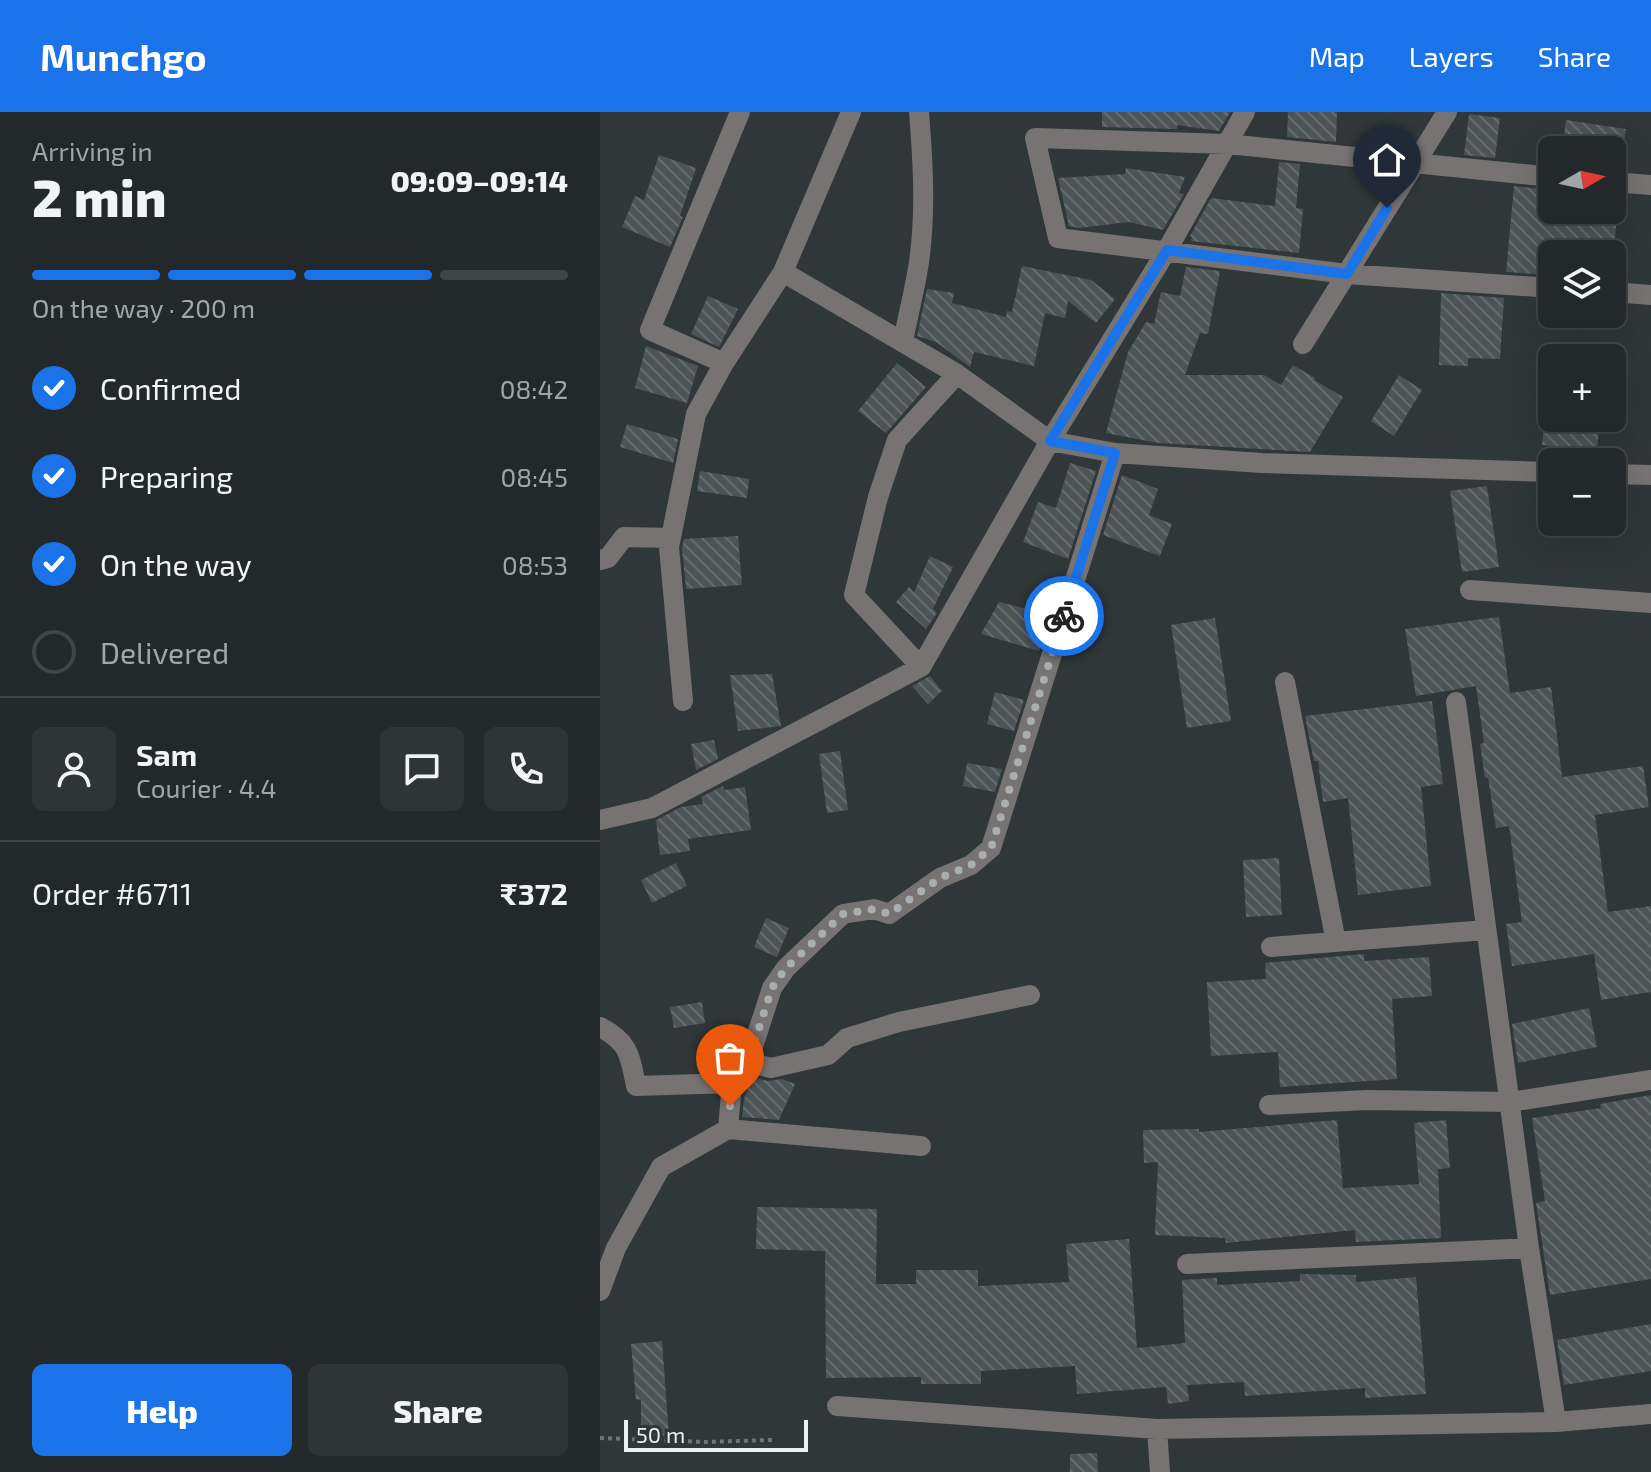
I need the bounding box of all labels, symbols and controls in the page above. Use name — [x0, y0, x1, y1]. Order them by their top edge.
text: Munchgo — [40, 33, 207, 79]
text: Map — [1309, 39, 1365, 73]
text: Layers — [1409, 39, 1494, 73]
text: Share — [1538, 39, 1611, 73]
pin — [1353, 126, 1421, 208]
text: Arriving in — [32, 135, 153, 166]
north arrow — [1538, 136, 1626, 224]
map controls — [1538, 136, 1626, 536]
icon: home — [1365, 138, 1409, 182]
text: 09:09–09:14 — [390, 162, 568, 198]
text: 2 min — [32, 165, 167, 227]
button: layers — [1538, 240, 1626, 328]
text: On the way · 200 m — [32, 292, 255, 323]
button: + — [1538, 344, 1626, 432]
icon: check — [32, 366, 76, 410]
text: Confirmed — [100, 370, 241, 406]
text: 08:42 — [500, 373, 568, 404]
button: − — [1538, 448, 1626, 536]
icon: check — [32, 454, 76, 498]
text: Preparing — [100, 458, 233, 494]
text: 08:45 — [500, 461, 568, 492]
icon: check — [32, 542, 76, 586]
text: On the way — [100, 546, 252, 582]
text: 08:53 — [502, 549, 568, 580]
courier — [1024, 576, 1104, 656]
icon: bike — [1042, 594, 1086, 638]
text: Delivered — [100, 634, 229, 670]
button: person — [32, 727, 116, 811]
button: chat — [380, 727, 464, 811]
button: phone — [484, 727, 568, 811]
text: Sam — [136, 736, 197, 772]
text: Courier · 4.4 — [136, 772, 277, 803]
text: Order #6711 — [32, 875, 192, 911]
text: ₹372 — [500, 875, 568, 911]
pin — [696, 1024, 764, 1106]
icon: bag — [708, 1036, 752, 1080]
button: Help — [32, 1364, 292, 1456]
button: Share — [308, 1364, 568, 1456]
scale bar — [624, 1416, 808, 1452]
text: 50 m — [636, 1421, 685, 1447]

